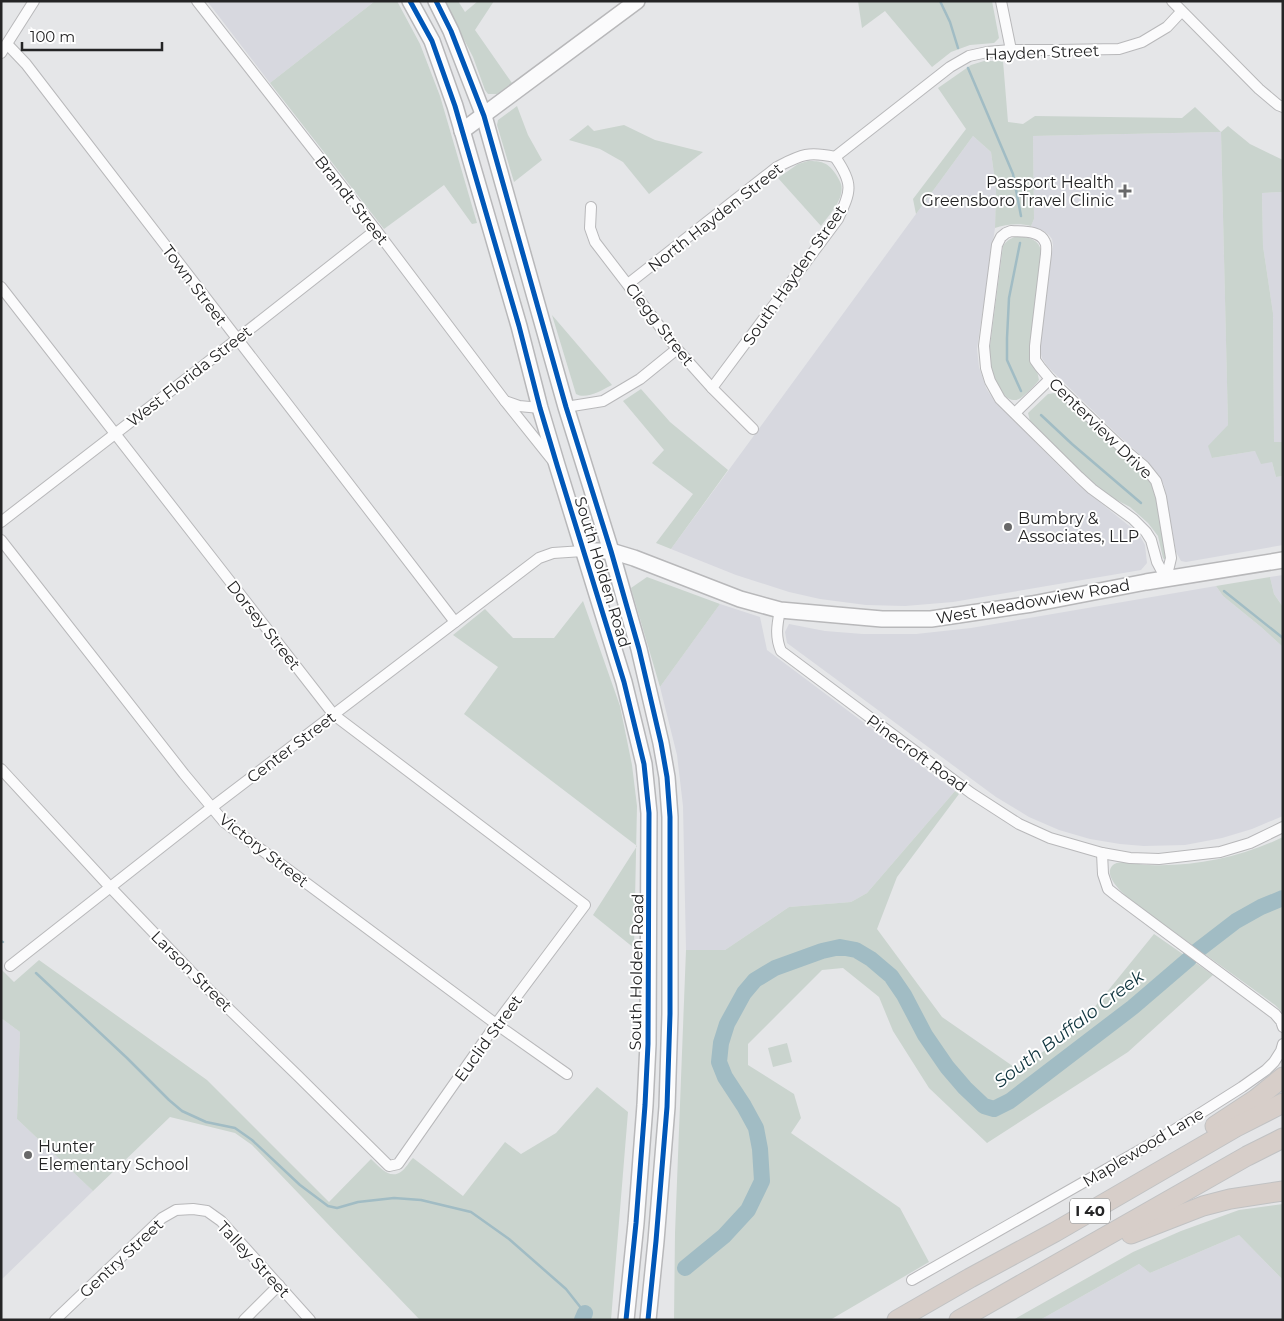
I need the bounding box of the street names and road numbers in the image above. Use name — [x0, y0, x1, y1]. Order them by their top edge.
street label: Hayden Street — [984, 41, 1100, 64]
street label: Brandt Street — [311, 152, 393, 249]
street label: North Hayden Street — [644, 159, 787, 276]
street label: South Hayden Street — [739, 201, 850, 349]
street label: Town Street — [158, 241, 231, 330]
street label: Clegg Street — [621, 279, 698, 370]
street label: West Florida Street — [123, 322, 256, 431]
street label: Centerview Drive — [1045, 374, 1156, 483]
street label: South Holden Road — [571, 494, 635, 650]
street label: West Meadowview Road — [935, 575, 1131, 628]
street label: Dorsey Street — [223, 577, 305, 674]
street label: Center Street — [243, 708, 340, 787]
street label: Pinecroft Road — [863, 711, 971, 796]
street label: Victory Street — [215, 810, 313, 891]
street label: South Holden Road — [626, 893, 647, 1051]
street label: Larson Street — [147, 927, 236, 1016]
street label: Euclid Street — [451, 991, 526, 1085]
street label: Maplewood Lane — [1079, 1104, 1207, 1191]
road number: I 40 — [1070, 1198, 1110, 1224]
street label: Gentry Street — [76, 1215, 167, 1302]
street label: Talley Street — [213, 1217, 294, 1302]

